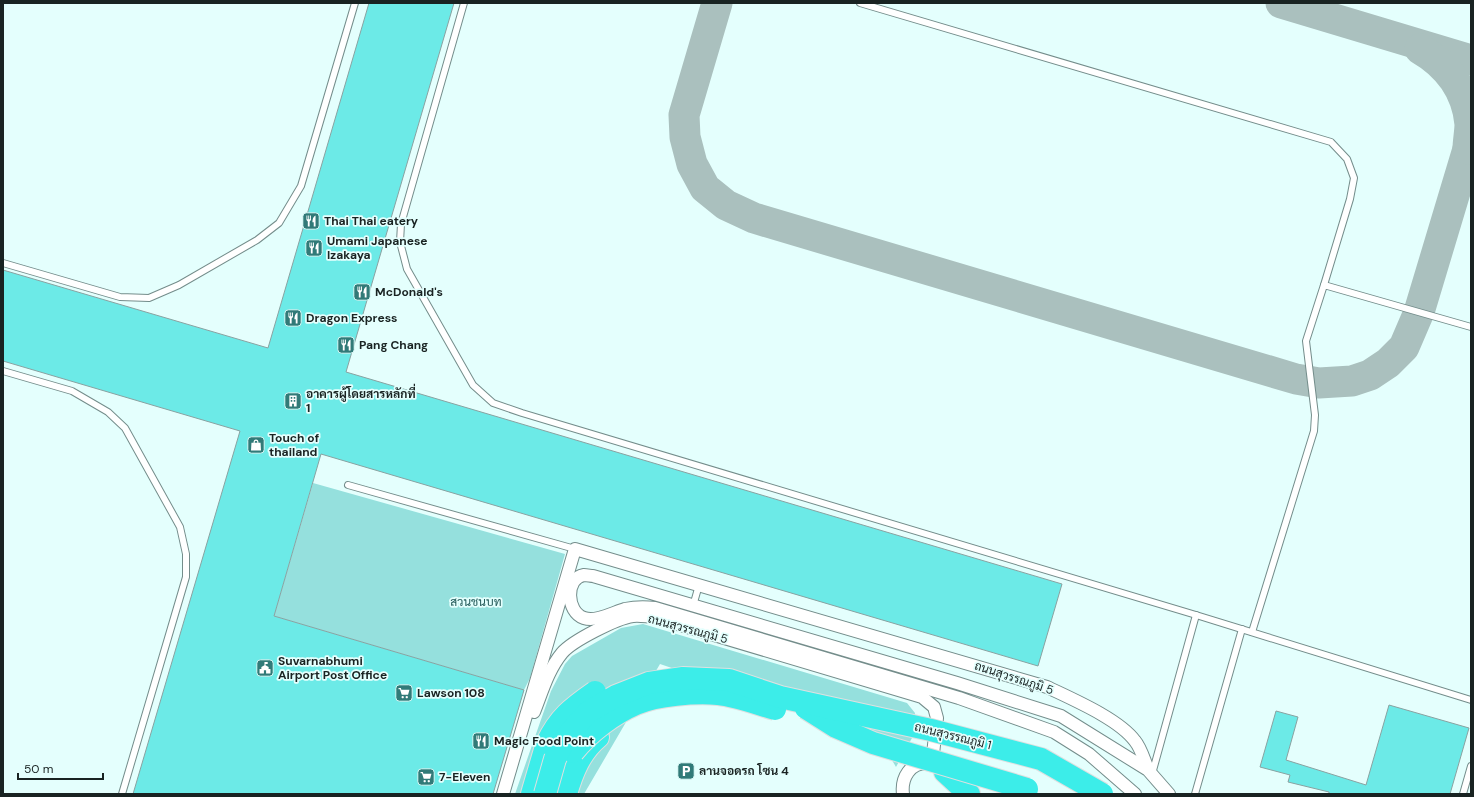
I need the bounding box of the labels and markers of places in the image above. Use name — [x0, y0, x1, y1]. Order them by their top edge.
restaurant icon: Thai Thai eatery — [301, 211, 321, 231]
place label: Thai Thai eatery — [324, 213, 419, 229]
place label: Umami Japanese Izakaya — [327, 233, 428, 263]
restaurant icon: Umami Japanese Izakaya — [304, 238, 324, 258]
restaurant icon: McDonald's — [352, 282, 372, 302]
place label: McDonald's — [375, 284, 443, 300]
restaurant icon: Dragon Express — [283, 308, 303, 328]
place label: Dragon Express — [306, 310, 397, 326]
restaurant icon: Pang Chang — [336, 335, 356, 355]
place label: Pang Chang — [359, 337, 428, 353]
place label: อาคารผู้โดยสารหลักที่ 1 — [306, 383, 416, 416]
building icon: อาคารผู้โดยสารหลักที่ 1 — [283, 391, 303, 411]
place label: Touch of thailand — [269, 430, 319, 460]
shop icon: Touch of thailand — [246, 435, 266, 455]
place label: Suvarnabhumi Airport Post Office — [278, 653, 387, 683]
public building icon: Suvarnabhumi Airport Post Office — [255, 658, 275, 678]
supermarket icon: Lawson 108 — [394, 683, 414, 703]
place label: Lawson 108 — [417, 685, 485, 701]
restaurant icon: Magic Food Point — [471, 731, 491, 751]
place label: Magic Food Point — [494, 733, 594, 749]
parking icon: ลานจอดรถ โซน 4 — [676, 761, 696, 781]
place label: ลานจอดรถ โซน 4 — [699, 763, 789, 779]
supermarket icon: 7-Eleven — [416, 767, 436, 787]
place label: 7-Eleven — [439, 769, 491, 785]

